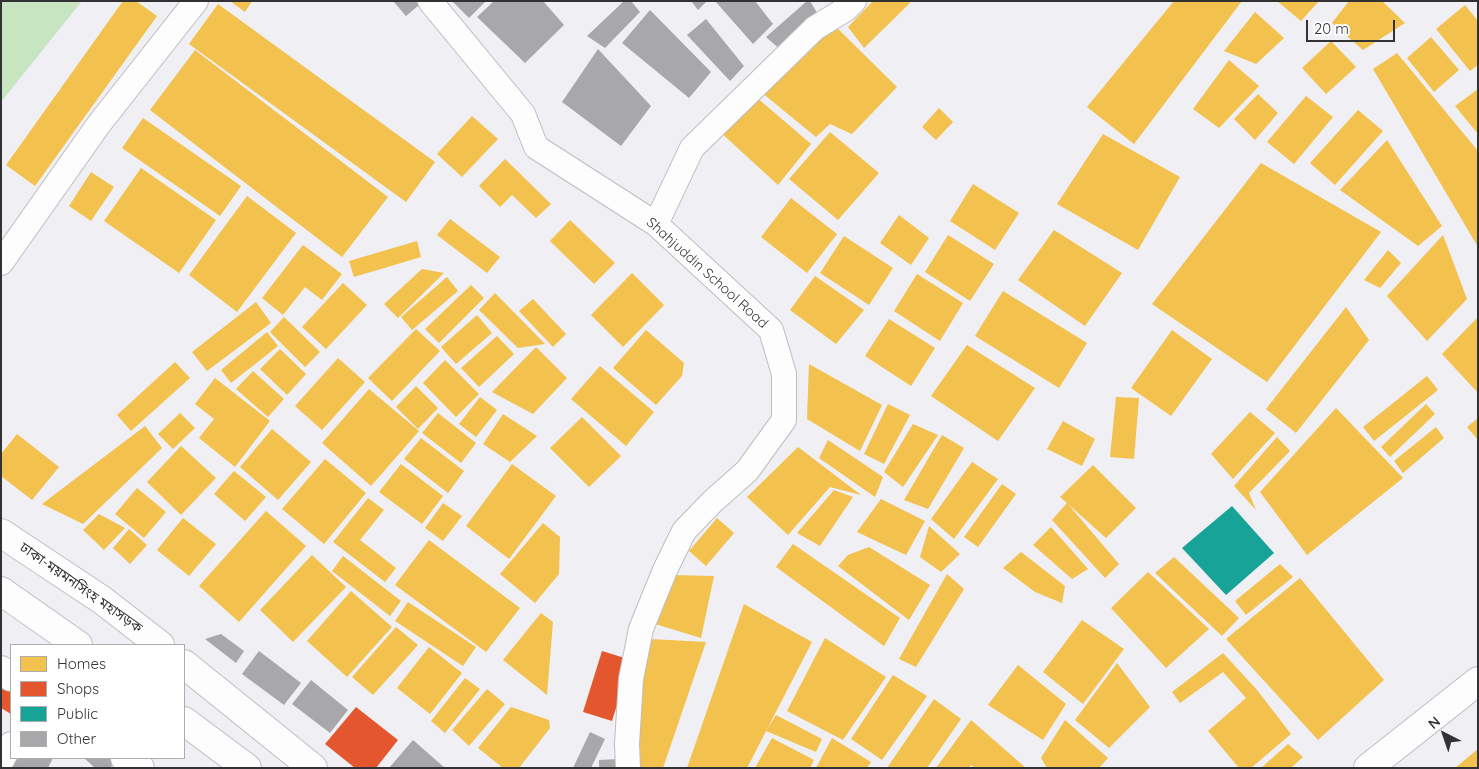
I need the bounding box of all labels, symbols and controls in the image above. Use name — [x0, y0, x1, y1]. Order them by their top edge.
scale bar — [1309, 10, 1398, 42]
text: 20 m — [1314, 19, 1349, 38]
street label: Shahjuddin School Road — [643, 214, 771, 332]
street label: ঢাকা-ময়মনসিংহ মহাসড়ক — [16, 539, 146, 637]
legend — [10, 644, 185, 759]
text: Homes — [57, 654, 106, 673]
text: Shops — [57, 679, 99, 698]
text: Public — [57, 704, 98, 723]
north arrow — [1419, 709, 1469, 759]
text: N — [1424, 713, 1444, 733]
text: Other — [57, 729, 96, 748]

